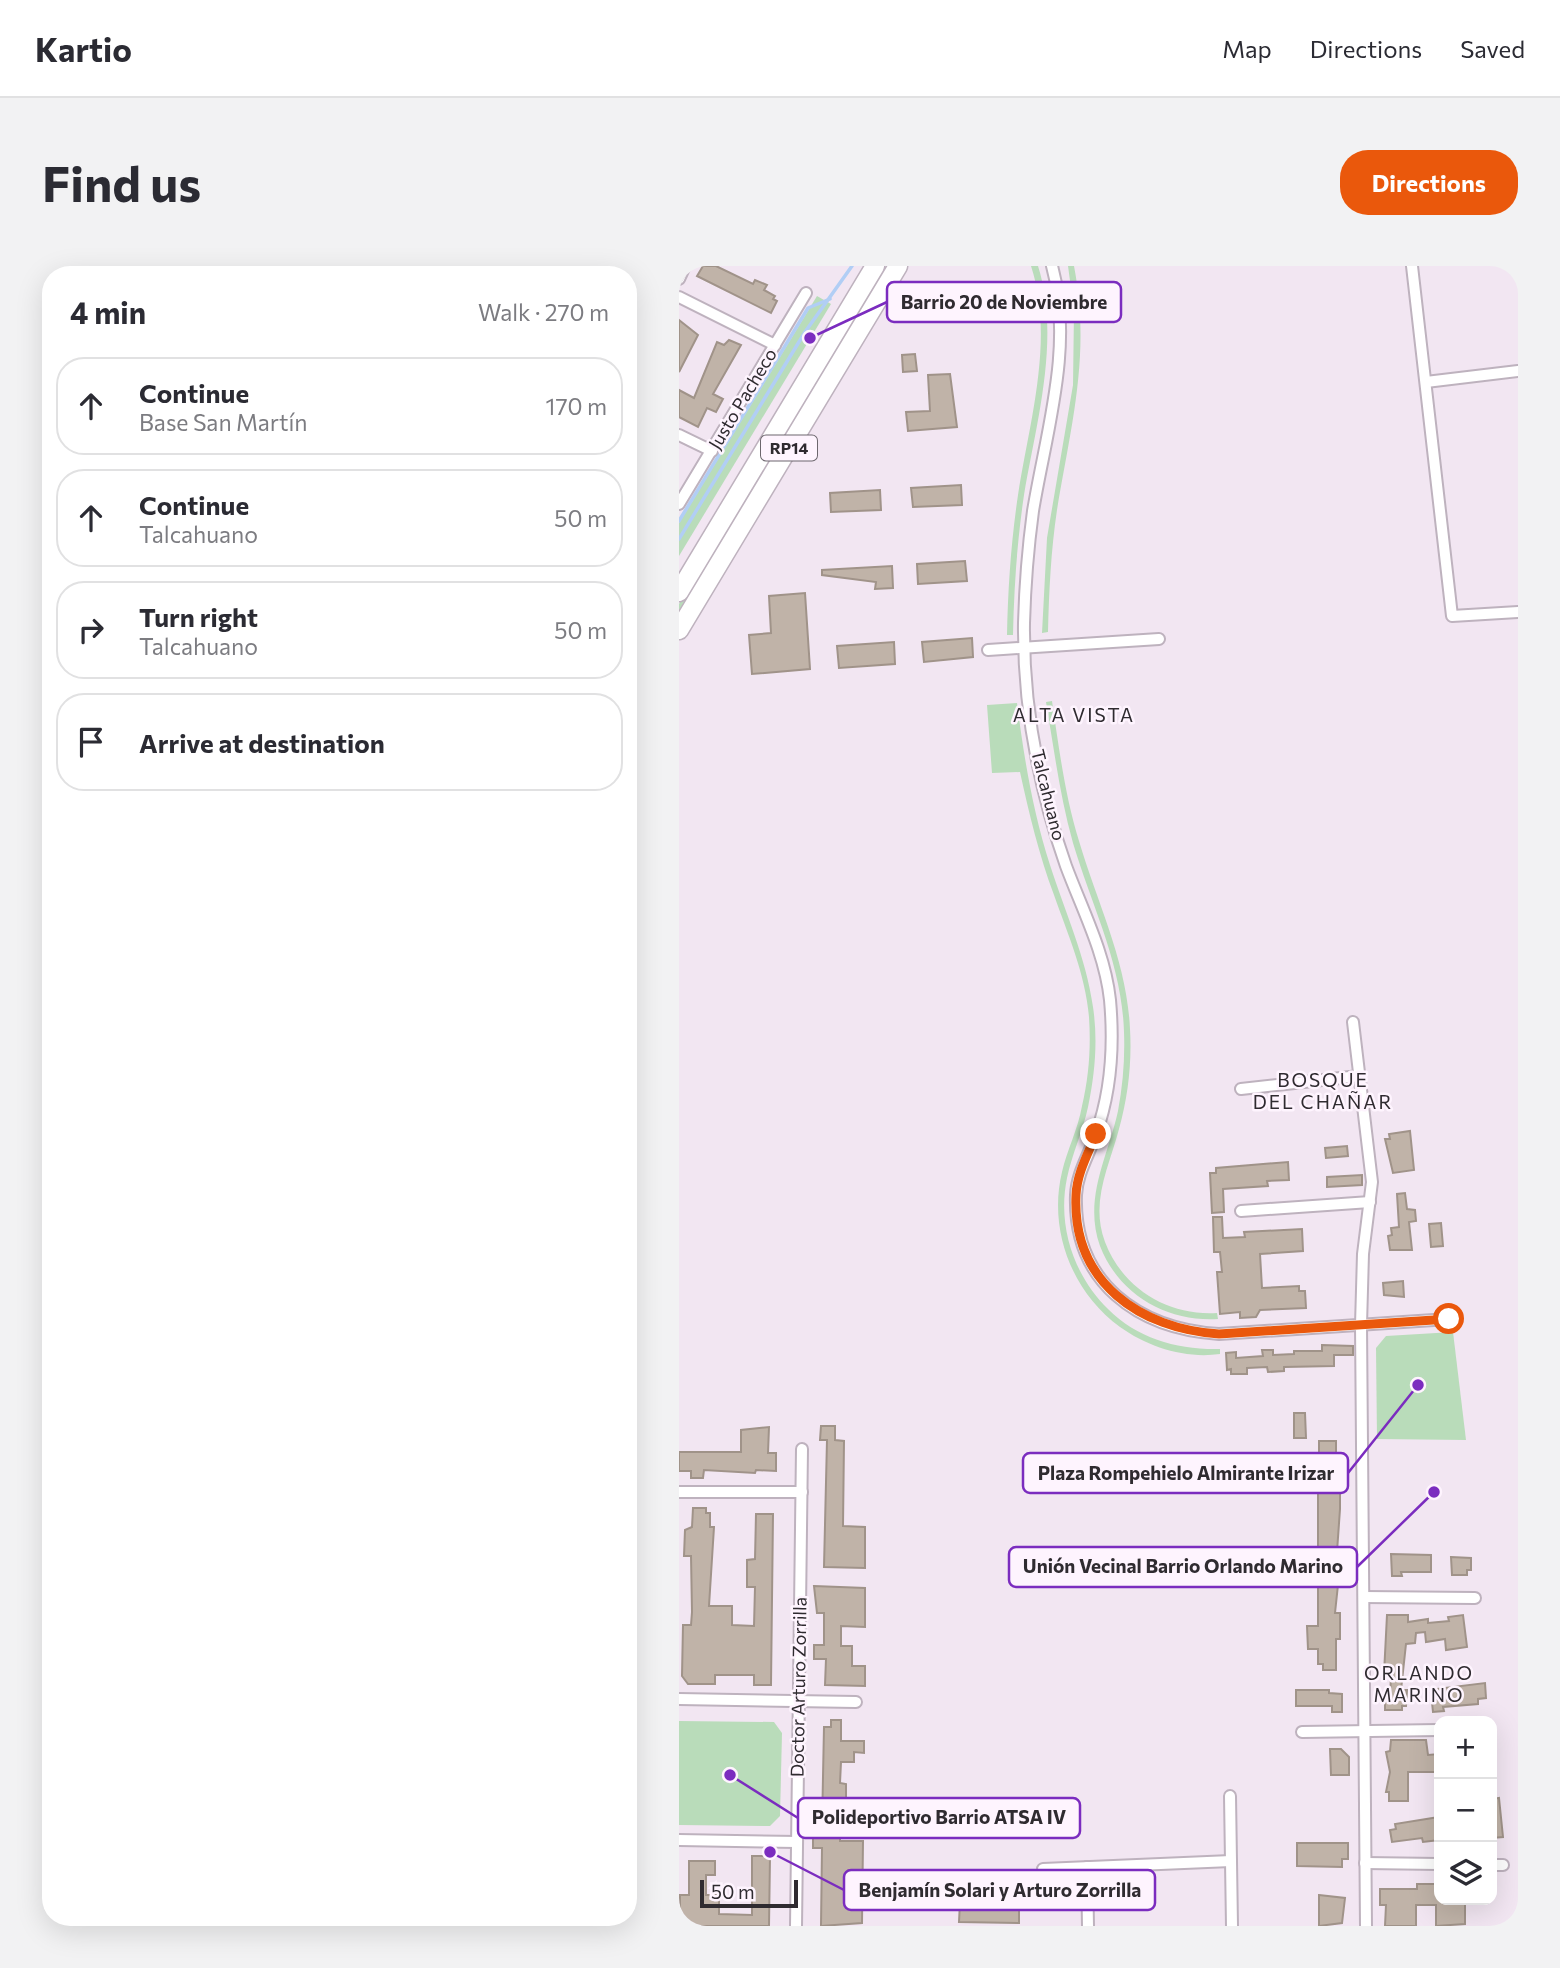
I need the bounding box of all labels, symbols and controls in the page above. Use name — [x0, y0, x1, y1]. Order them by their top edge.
text: Kartio — [35, 28, 132, 69]
text: Map — [1222, 34, 1272, 63]
text: Directions — [1310, 34, 1422, 63]
text: Saved — [1460, 34, 1525, 63]
button: Directions — [1340, 150, 1518, 215]
text: Find us — [42, 152, 201, 212]
callout: Barrio 20 de Noviembre — [887, 282, 1121, 322]
text: Barrio 20 de Noviembre — [901, 290, 1107, 313]
text: 4 min — [70, 293, 146, 330]
text: Walk · 270 m — [478, 298, 609, 326]
street label: Justo Pacheco — [703, 344, 781, 453]
text: Continue — [139, 377, 249, 408]
icon: ahead — [72, 387, 110, 425]
text: 170 m — [546, 392, 607, 420]
text: Base San Martín — [139, 408, 308, 436]
road number: RP14 — [761, 436, 817, 460]
text: Continue — [139, 489, 249, 520]
icon: ahead — [72, 499, 110, 537]
text: 50 m — [554, 504, 607, 532]
text: Talcahuano — [139, 520, 258, 548]
text: Turn right — [139, 601, 258, 632]
icon: right — [72, 611, 110, 649]
text: 50 m — [554, 616, 607, 644]
text: Talcahuano — [139, 632, 258, 660]
district label: ALTA VISTA — [1013, 703, 1135, 726]
icon: arrive — [72, 723, 110, 761]
text: Arrive at destination — [139, 727, 385, 758]
street label: Talcahuano — [1027, 747, 1071, 843]
district label: BOSQUE DEL CHAÑAR — [1253, 1068, 1393, 1113]
route end — [1080, 1118, 1111, 1149]
route start — [1433, 1303, 1464, 1334]
callout: Plaza Rompehielo Almirante Irizar — [1023, 1453, 1348, 1493]
text: Plaza Rompehielo Almirante Irizar — [1038, 1461, 1335, 1484]
callout: Unión Vecinal Barrio Orlando Marino — [1009, 1547, 1357, 1587]
text: Unión Vecinal Barrio Orlando Marino — [1023, 1554, 1343, 1577]
street label: Doctor Arturo Zorrilla — [785, 1597, 811, 1777]
district label: ORLANDO MARINO — [1364, 1661, 1474, 1706]
map controls — [1434, 1716, 1497, 1905]
button: + — [1434, 1716, 1497, 1779]
button: − — [1434, 1779, 1497, 1842]
callout: Polideportivo Barrio ATSA IV — [798, 1798, 1080, 1838]
text: Polideportivo Barrio ATSA IV — [812, 1805, 1067, 1828]
button: layers — [1434, 1842, 1497, 1905]
callout: Benjamín Solari y Arturo Zorrilla — [844, 1870, 1155, 1910]
scale bar — [700, 1877, 798, 1909]
text: Benjamín Solari y Arturo Zorrilla — [859, 1878, 1141, 1901]
text: 50 m — [711, 1880, 755, 1903]

